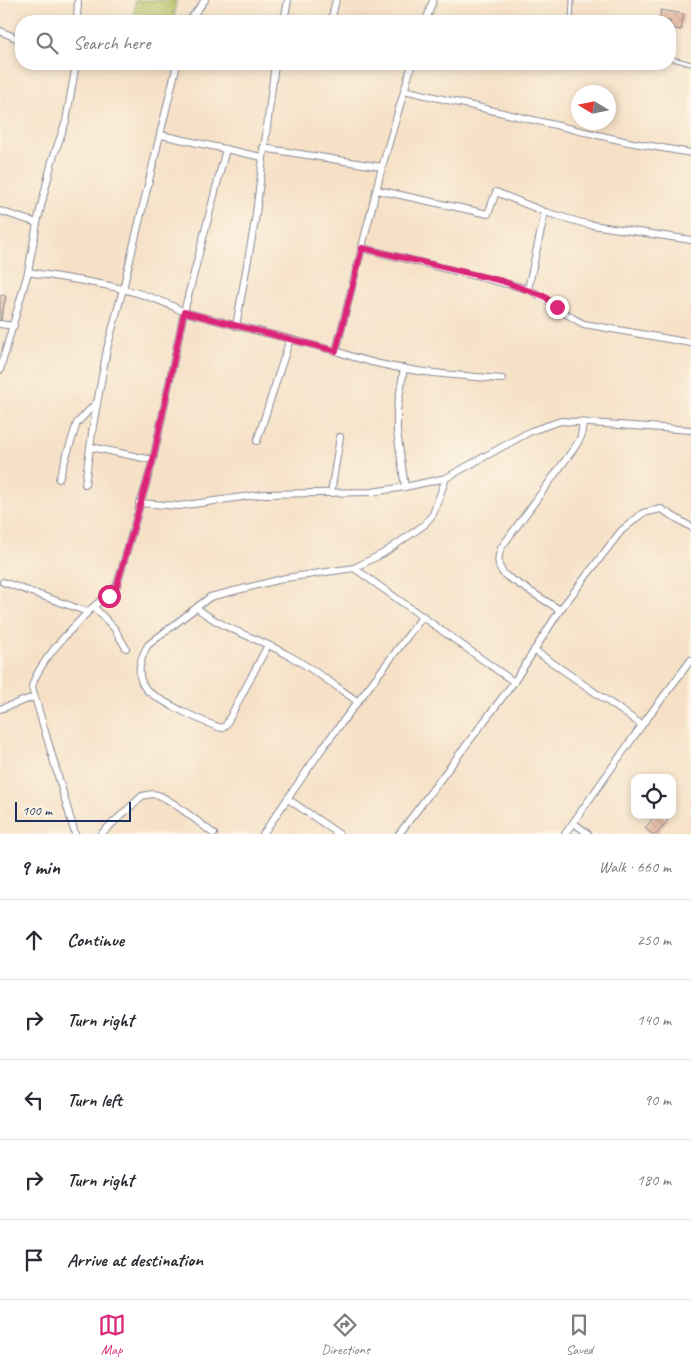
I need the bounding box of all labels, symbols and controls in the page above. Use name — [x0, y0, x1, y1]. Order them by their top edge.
search box — [15, 15, 676, 70]
icon: search — [33, 29, 61, 57]
text: Search here — [73, 31, 150, 55]
north arrow — [571, 85, 616, 130]
route end — [546, 296, 569, 319]
route start — [98, 585, 121, 608]
map controls — [631, 774, 676, 819]
button: locate — [631, 774, 676, 819]
scale bar — [15, 799, 131, 822]
text: 100 m — [22, 802, 52, 819]
text: 9 min — [20, 854, 60, 880]
text: Walk · 660 m — [599, 857, 671, 877]
icon: ahead — [20, 926, 48, 954]
text: Continue — [67, 928, 124, 952]
text: 250 m — [637, 930, 671, 950]
icon: right — [20, 1006, 48, 1034]
text: Turn right — [67, 1008, 134, 1032]
text: 140 m — [637, 1010, 671, 1030]
icon: left — [20, 1086, 48, 1114]
text: Turn left — [67, 1088, 122, 1112]
text: 90 m — [644, 1090, 671, 1110]
icon: right — [20, 1166, 48, 1194]
text: Turn right — [67, 1168, 134, 1192]
text: 180 m — [637, 1170, 671, 1190]
icon: arrive — [20, 1246, 48, 1274]
text: Arrive at destination — [67, 1248, 203, 1272]
tab: Map — [98, 1311, 126, 1358]
tab: Directions — [321, 1311, 370, 1358]
tab: Saved — [565, 1311, 593, 1358]

